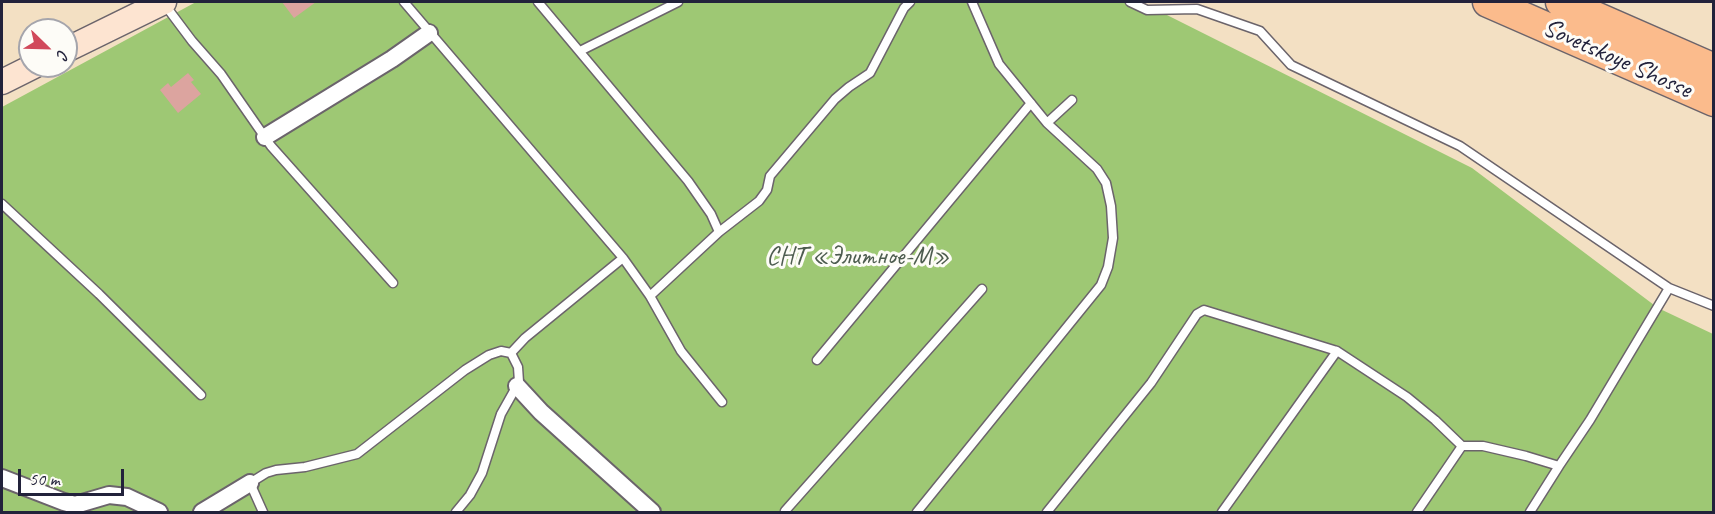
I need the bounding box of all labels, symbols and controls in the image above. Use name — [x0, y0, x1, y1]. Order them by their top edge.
street label: Sovetskoye Shosse — [1538, 12, 1696, 106]
north arrow — [18, 18, 78, 78]
text: С — [52, 47, 73, 62]
park label: СНТ «Элитное-М» — [766, 241, 950, 273]
scale bar — [21, 457, 128, 495]
text: 50 m — [29, 468, 60, 490]

